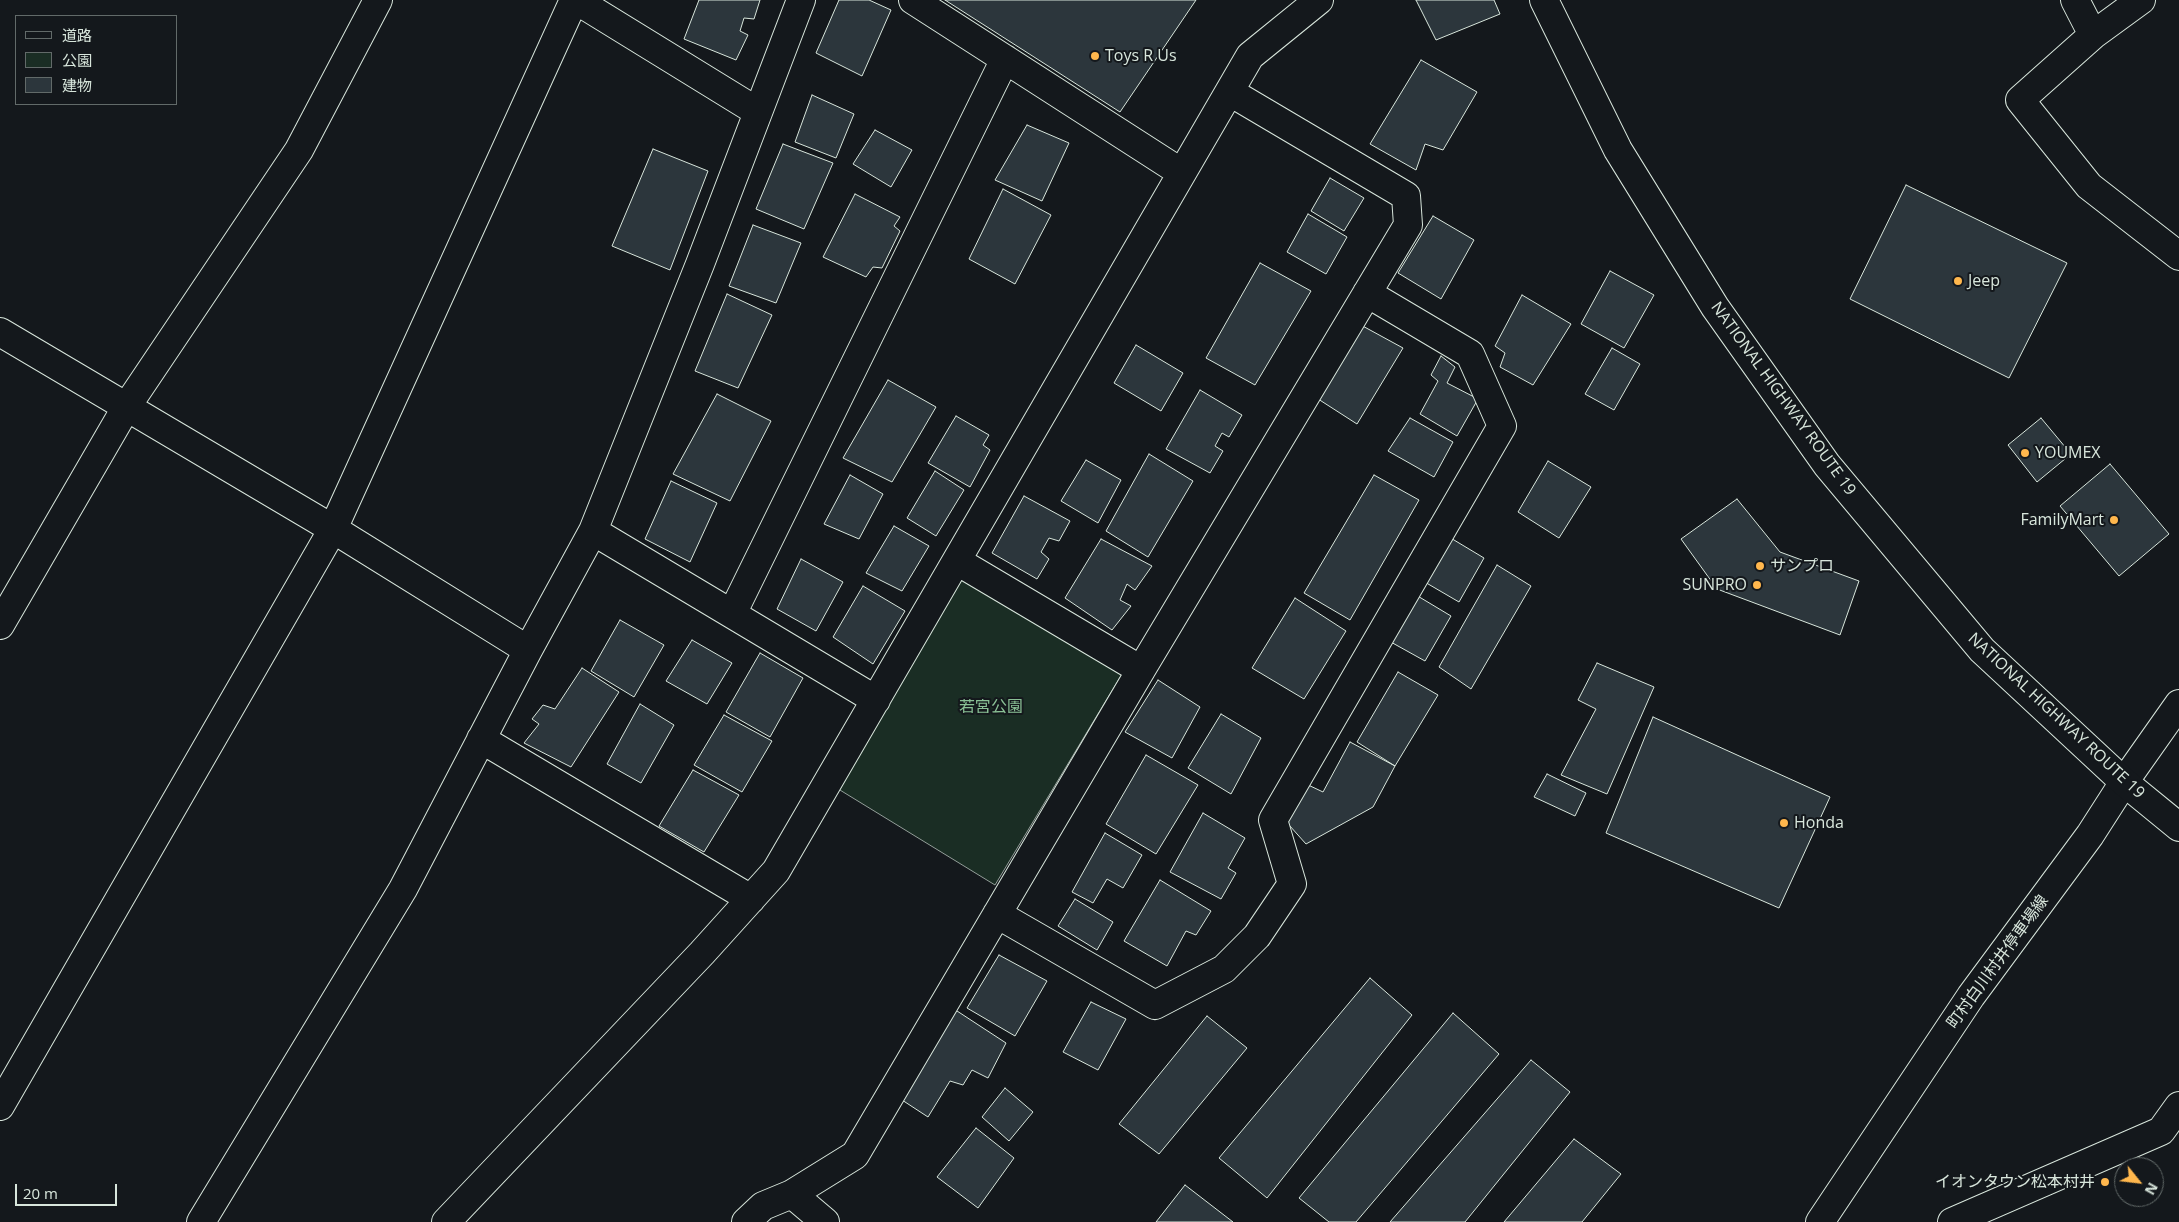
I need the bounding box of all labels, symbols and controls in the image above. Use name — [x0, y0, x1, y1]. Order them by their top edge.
legend — [15, 15, 178, 105]
text: 道路 — [62, 25, 92, 45]
place label: Toys R Us — [1105, 46, 1177, 66]
text: 公園 — [62, 50, 92, 70]
marker: Toys R Us — [1089, 50, 1101, 62]
text: 建物 — [62, 75, 92, 95]
place label: Jeep — [1968, 271, 2000, 291]
marker: Jeep — [1952, 275, 1964, 287]
street label: NATIONAL HIGHWAY ROUTE 19 — [1706, 299, 1860, 499]
place label: YOUMEX — [2035, 443, 2101, 463]
marker: YOUMEX — [2019, 447, 2031, 459]
place label: FamilyMart — [2020, 510, 2104, 530]
marker: FamilyMart — [2108, 514, 2120, 526]
place label: サンプロ — [1770, 556, 1834, 576]
marker: サンプロ — [1754, 560, 1766, 572]
place label: SUNPRO — [1683, 575, 1747, 595]
marker: SUNPRO — [1751, 579, 1763, 591]
street label: NATIONAL HIGHWAY ROUTE 19 — [1964, 629, 2148, 803]
park label: 若宮公園 — [959, 697, 1023, 717]
place label: Honda — [1794, 813, 1844, 833]
marker: Honda — [1778, 817, 1790, 829]
street label: 町村白川村井停車場線 — [1943, 892, 2053, 1032]
north arrow — [2114, 1157, 2164, 1207]
place label: イオンタウン松本村井 — [1935, 1172, 2095, 1192]
scale bar — [18, 1174, 120, 1206]
marker: イオンタウン松本村井 — [2099, 1176, 2111, 1188]
text: N — [2141, 1179, 2163, 1199]
text: 20 m — [23, 1183, 58, 1203]

